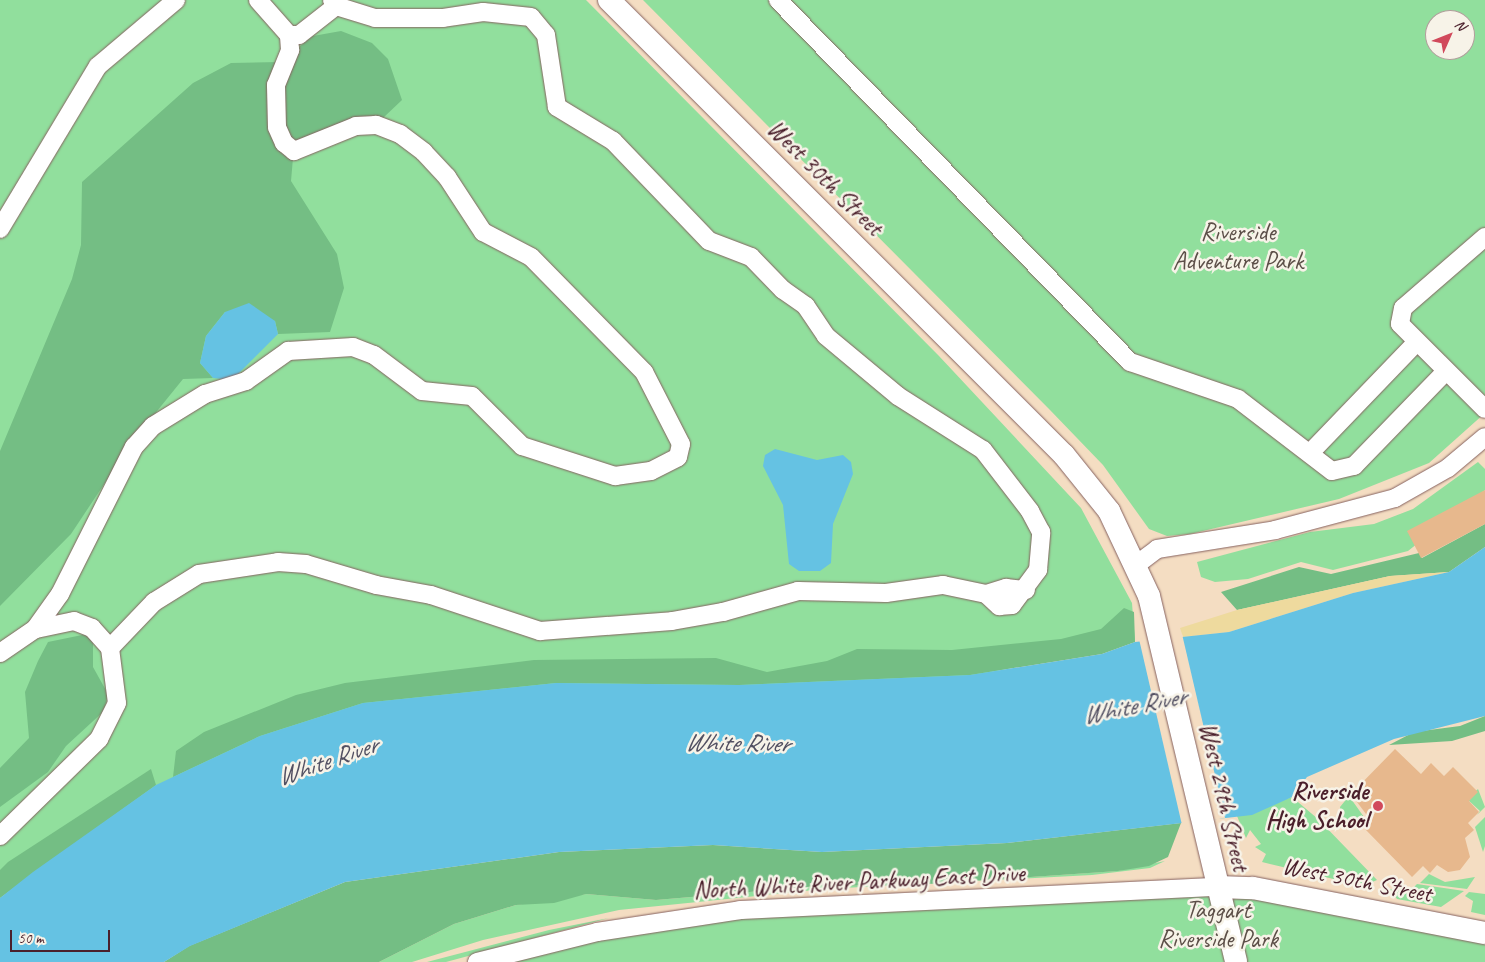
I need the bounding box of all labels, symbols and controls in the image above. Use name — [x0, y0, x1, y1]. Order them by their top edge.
north arrow — [1425, 10, 1475, 60]
text: N — [1451, 16, 1470, 34]
street label: West 30th Street — [761, 114, 889, 242]
park label: Riverside Adventure Park — [1173, 218, 1303, 277]
water label: White River — [1079, 681, 1189, 731]
street label: West 29th Street — [1192, 720, 1256, 874]
water label: White River — [684, 726, 790, 760]
water label: White River — [272, 729, 382, 793]
place label: Riverside High School — [1267, 777, 1368, 836]
marker: Riverside High School — [1372, 800, 1384, 812]
street label: West 30th Street — [1280, 851, 1434, 909]
street label: North White River Parkway East Drive — [691, 858, 1027, 906]
park label: Taggart Riverside Park — [1158, 896, 1278, 955]
scale bar — [12, 920, 112, 952]
text: 50 m — [18, 929, 44, 948]

